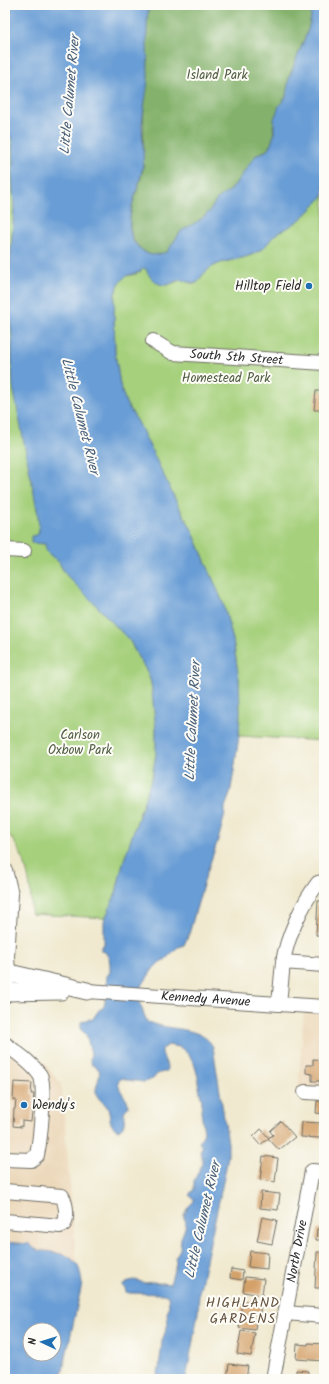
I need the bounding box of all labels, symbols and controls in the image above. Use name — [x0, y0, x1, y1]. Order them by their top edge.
water label: Little Calumet River — [54, 31, 86, 155]
park label: Island Park — [186, 65, 248, 86]
place label: Hilltop Field — [235, 276, 302, 297]
marker: Hilltop Field — [304, 281, 314, 291]
street label: South 5th Street — [189, 344, 285, 371]
water label: Little Calumet River — [55, 356, 106, 480]
park label: Homestead Park — [182, 368, 271, 389]
water label: Little Calumet River — [179, 658, 207, 781]
park label: Carlson Oxbow Park — [48, 725, 113, 761]
street label: Kennedy Avenue — [160, 986, 251, 1013]
place label: Wendy's — [32, 1095, 75, 1116]
marker: Wendy's — [19, 1100, 29, 1110]
water label: Little Calumet River — [179, 1156, 228, 1281]
street label: North Drive — [281, 1218, 313, 1284]
district label: HIGHLAND GARDENS — [206, 1292, 280, 1330]
north arrow — [22, 1322, 62, 1362]
text: N — [24, 1337, 42, 1345]

